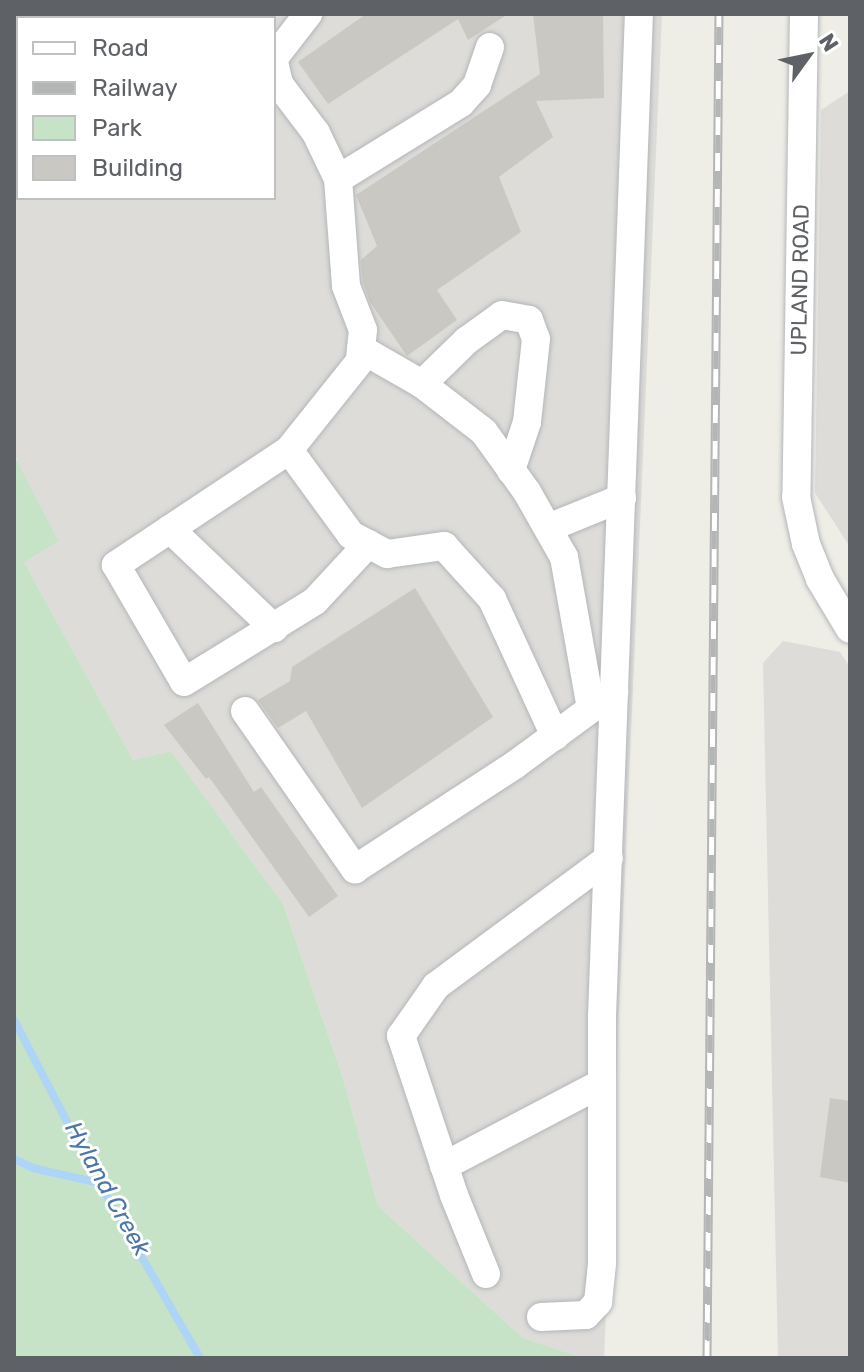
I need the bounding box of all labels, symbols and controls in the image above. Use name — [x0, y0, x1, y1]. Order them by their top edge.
legend — [16, 16, 276, 200]
north arrow — [768, 16, 848, 96]
text: N — [813, 29, 844, 57]
text: Road — [92, 34, 149, 62]
text: Railway — [92, 74, 178, 102]
text: Park — [92, 114, 142, 142]
text: Building — [92, 154, 183, 182]
street label: UPLAND ROAD — [785, 204, 815, 356]
water label: Hyland Creek — [58, 1117, 156, 1261]

